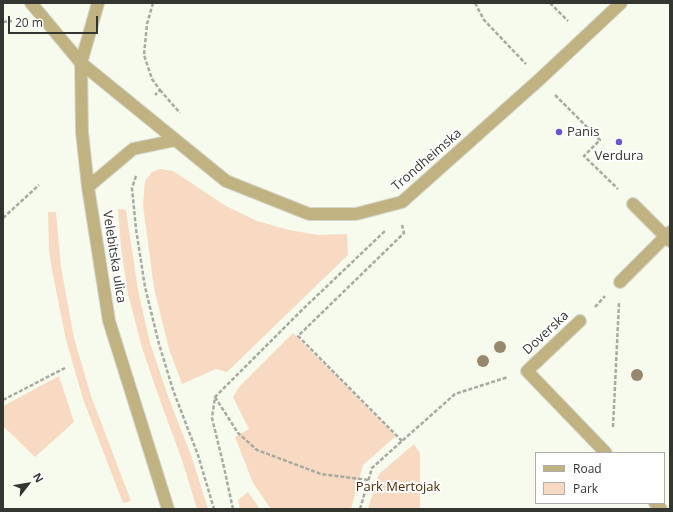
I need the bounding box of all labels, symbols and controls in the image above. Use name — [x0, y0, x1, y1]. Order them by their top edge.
scale bar — [10, 8, 100, 34]
text: 20 m — [15, 14, 43, 31]
place label: Panis — [567, 124, 599, 140]
street label: Trondheimska — [389, 126, 465, 194]
marker: Panis — [554, 127, 564, 137]
marker: Verdura — [614, 137, 624, 147]
place label: Verdura — [595, 148, 643, 164]
street label: Velebitska ulica — [99, 210, 129, 304]
street label: Doverska — [520, 308, 572, 358]
legend — [535, 452, 665, 504]
text: Road — [573, 460, 602, 477]
north arrow — [8, 464, 48, 504]
text: N — [30, 470, 47, 485]
park label: Park Mertojak — [356, 479, 440, 495]
text: Park — [573, 480, 598, 497]

